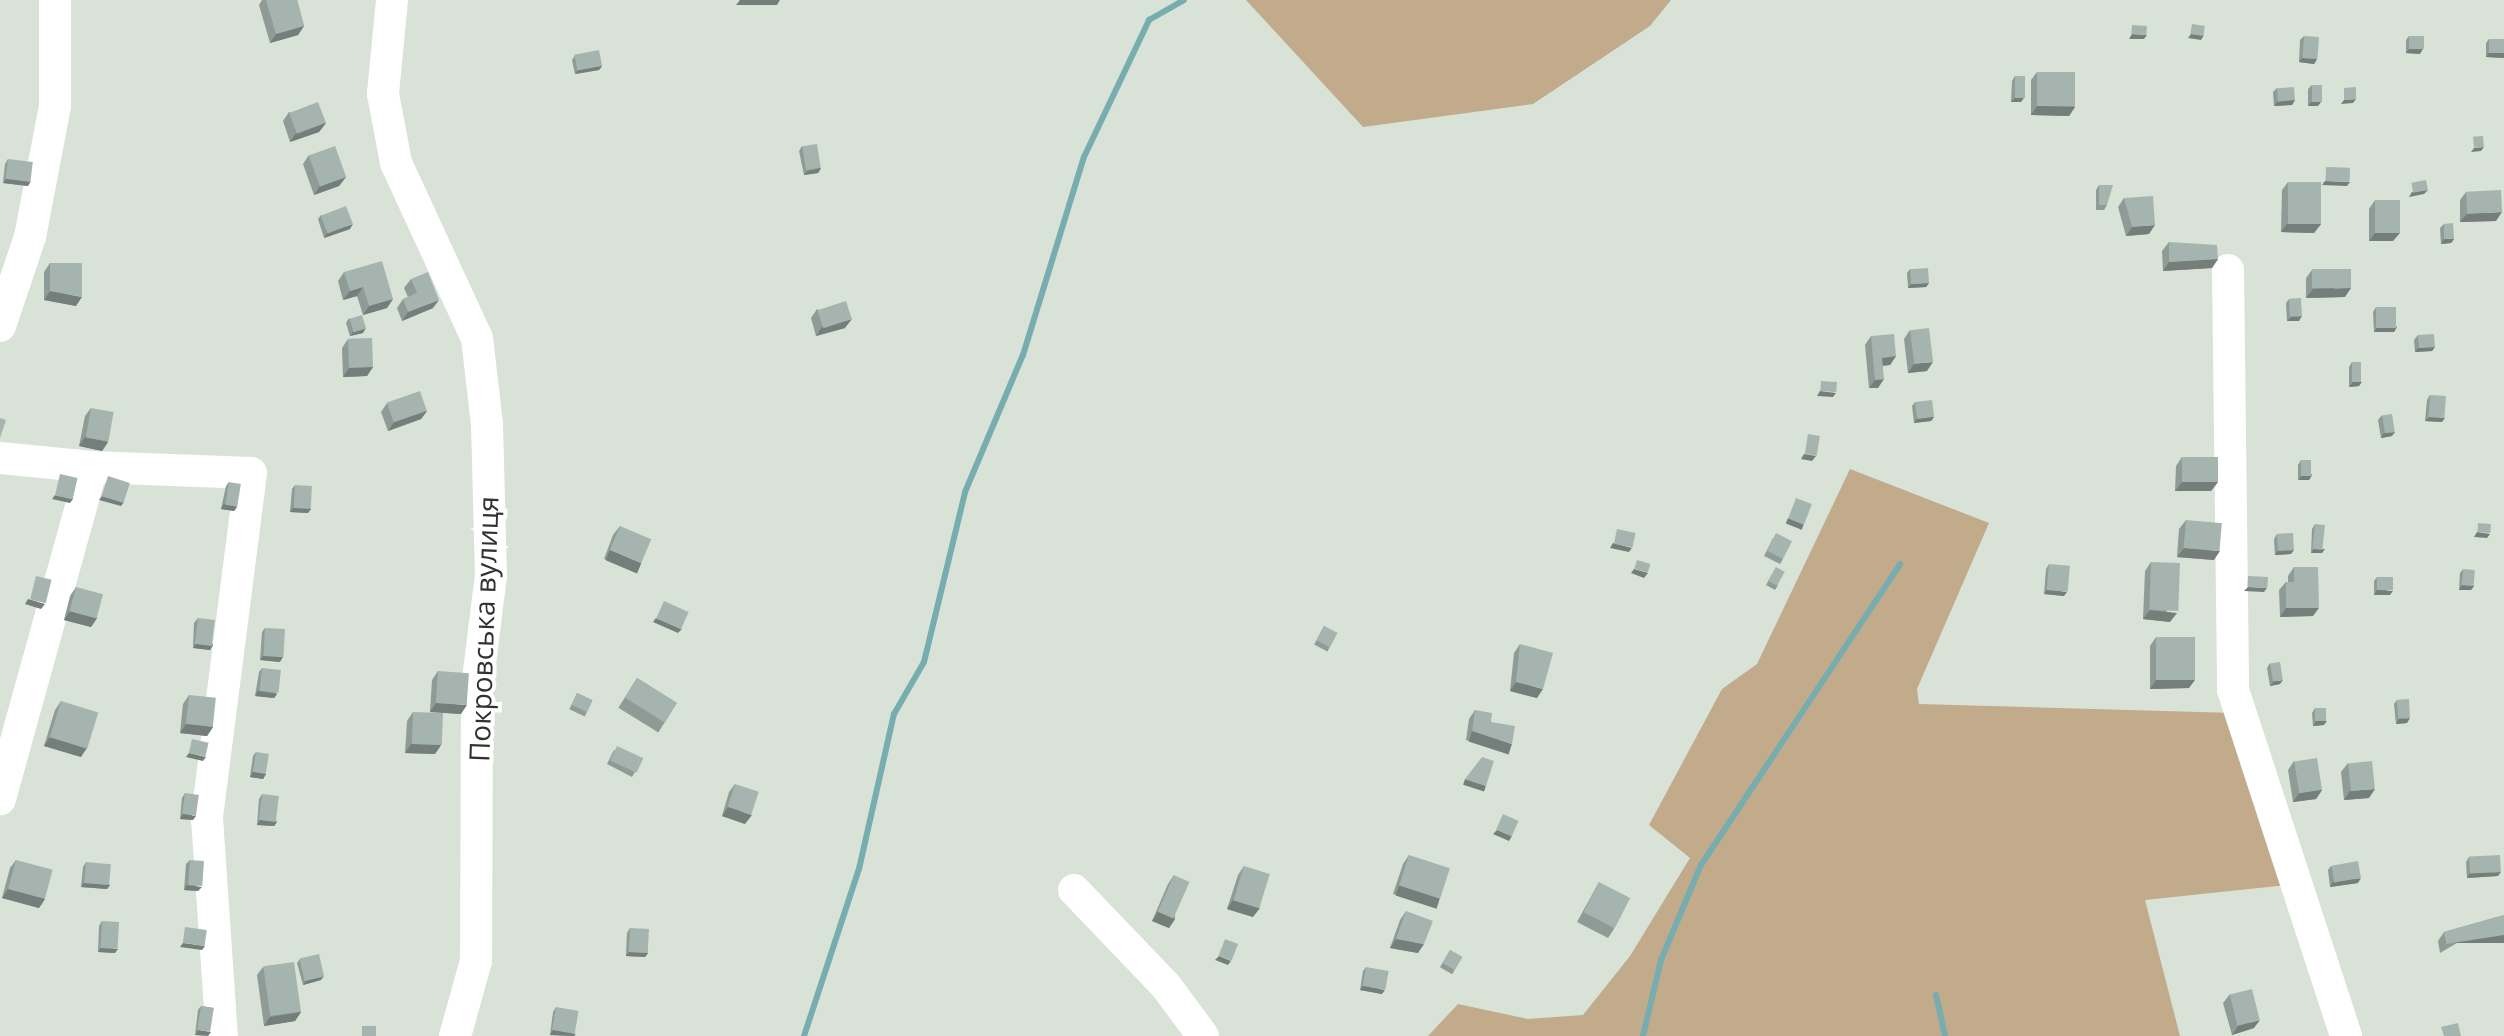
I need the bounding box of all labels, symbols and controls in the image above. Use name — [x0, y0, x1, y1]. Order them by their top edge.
street label: Покровська вулиця — [462, 496, 504, 762]

